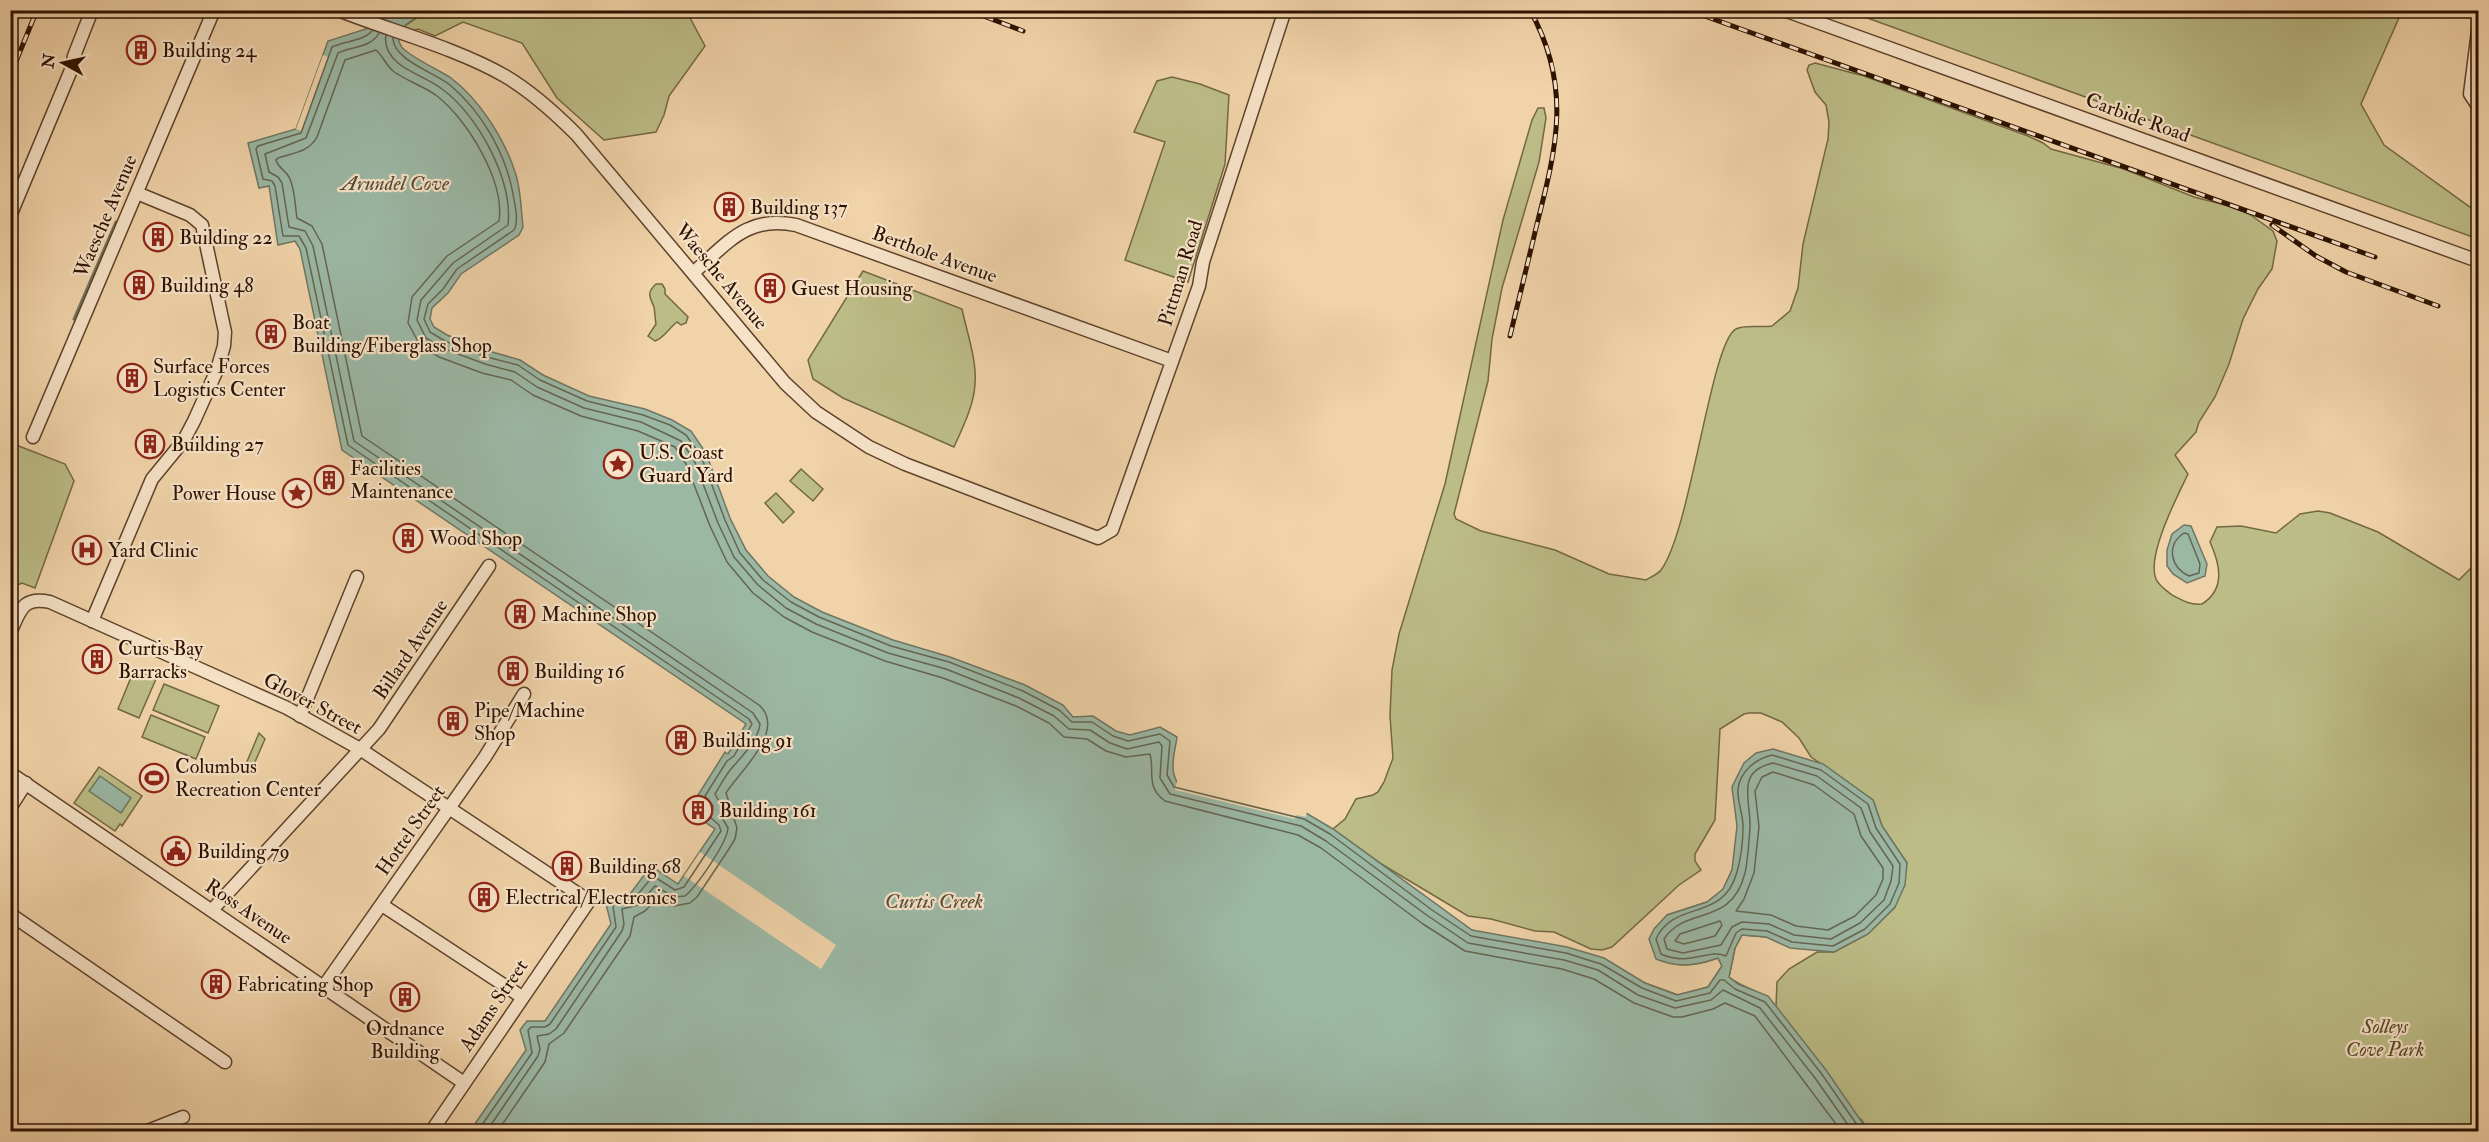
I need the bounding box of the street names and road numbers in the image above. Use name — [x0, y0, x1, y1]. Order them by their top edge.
street label: Carbide Road — [2082, 87, 2194, 148]
street label: Waesche Avenue — [68, 151, 143, 282]
street label: Waesche Avenue — [669, 217, 773, 335]
street label: Pittman Road — [1152, 217, 1209, 329]
street label: Berthole Avenue — [869, 220, 1001, 289]
street label: Billard Avenue — [368, 594, 453, 704]
street label: Glover Street — [259, 667, 367, 740]
street label: Hottel Street — [370, 780, 451, 880]
street label: Ross Avenue — [200, 873, 297, 950]
street label: Adams Street — [453, 954, 534, 1057]

